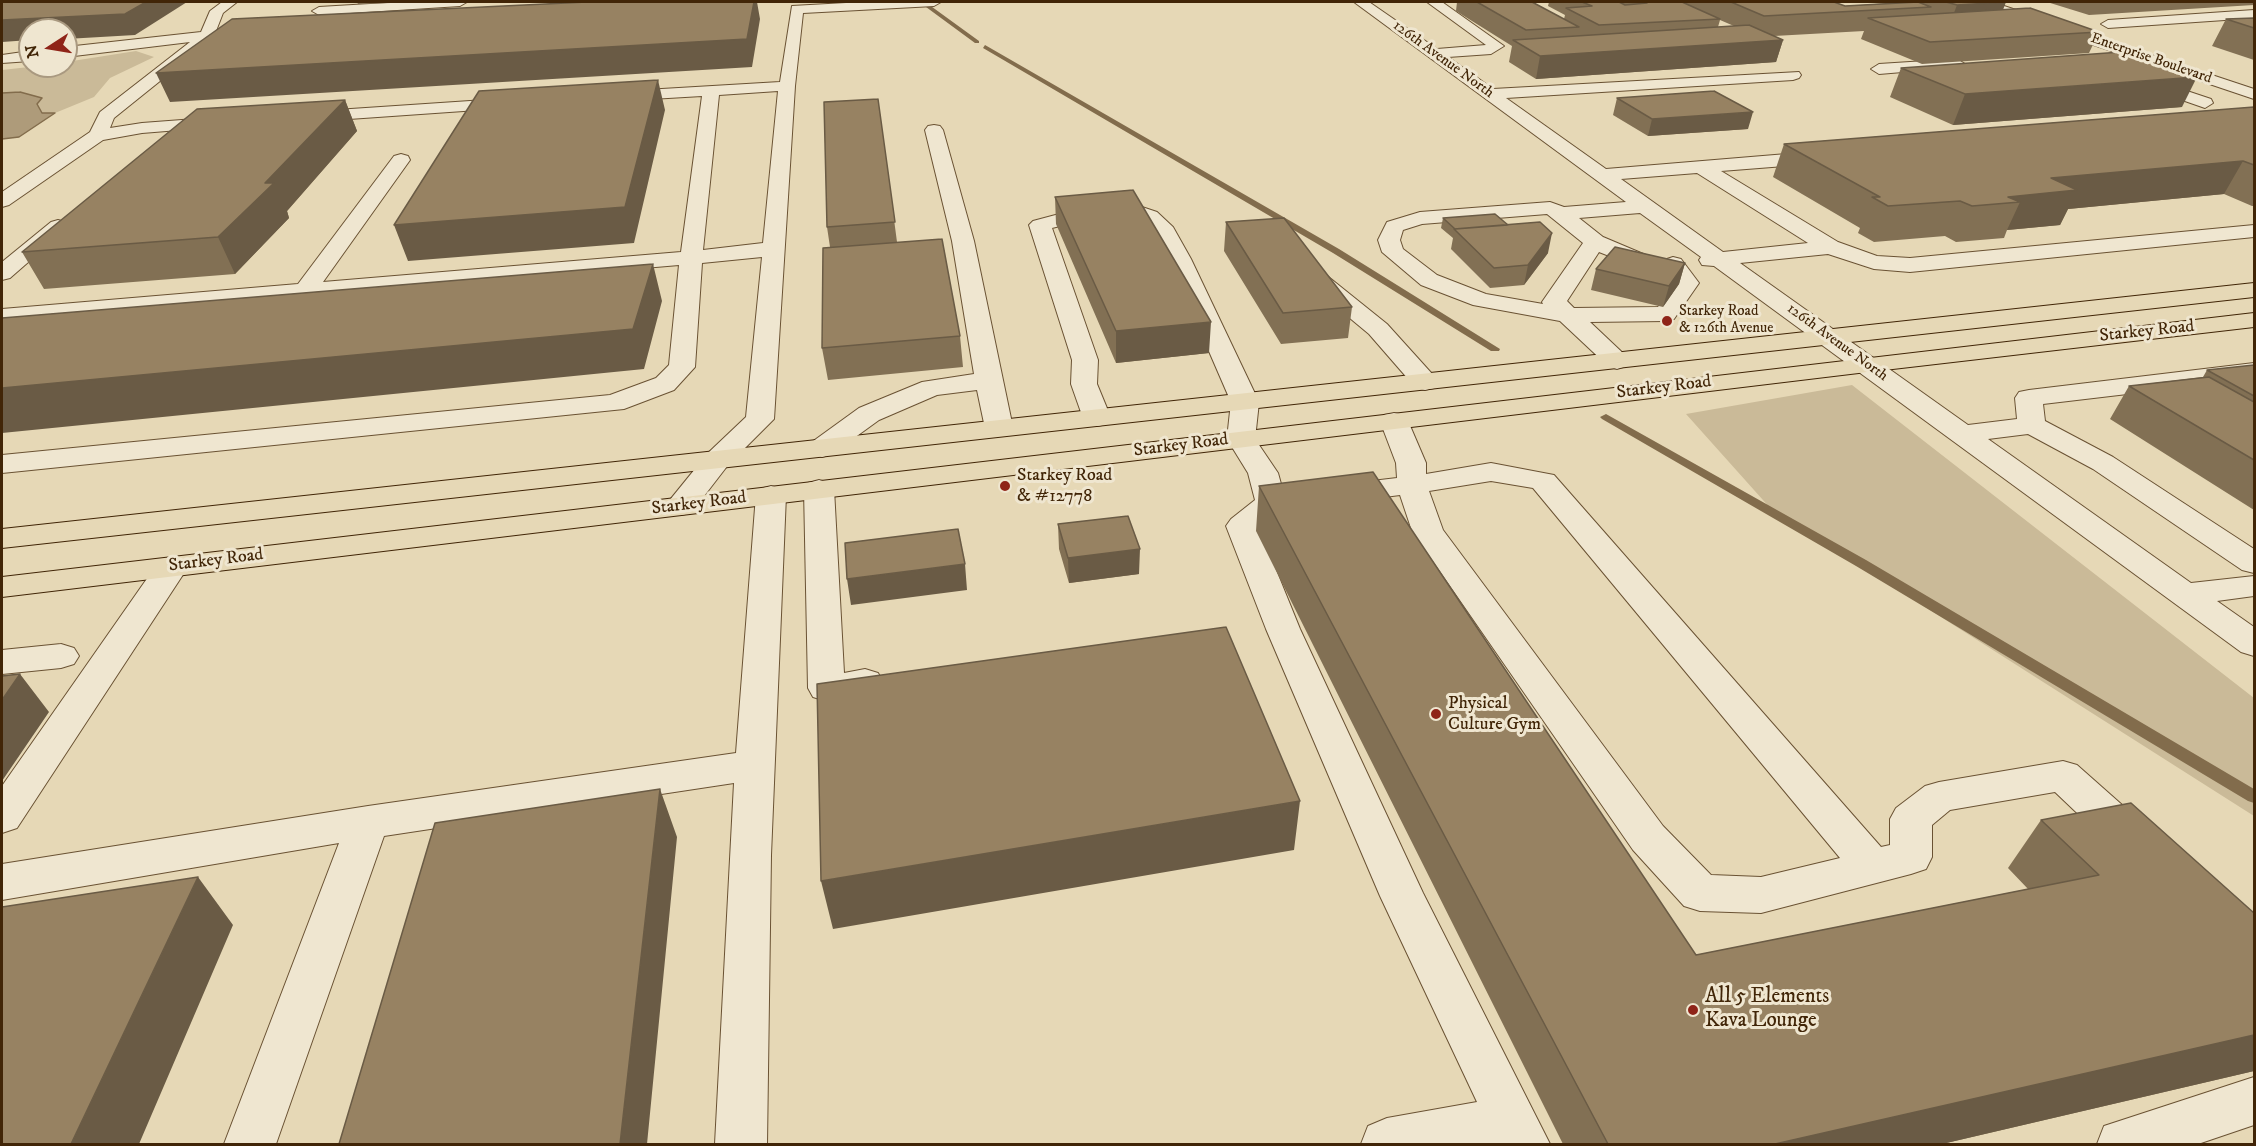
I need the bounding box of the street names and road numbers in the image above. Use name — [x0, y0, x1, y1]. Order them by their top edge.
street label: 126th Avenue North — [1389, 17, 1497, 103]
street label: Enterprise Boulevard — [2088, 30, 2214, 88]
street label: 126th Avenue North — [1783, 300, 1891, 386]
street label: Starkey Road — [2098, 316, 2196, 348]
street label: Starkey Road — [1615, 371, 1713, 405]
street label: Starkey Road — [1132, 429, 1230, 463]
street label: Starkey Road — [650, 487, 748, 521]
street label: Starkey Road — [167, 544, 265, 578]

